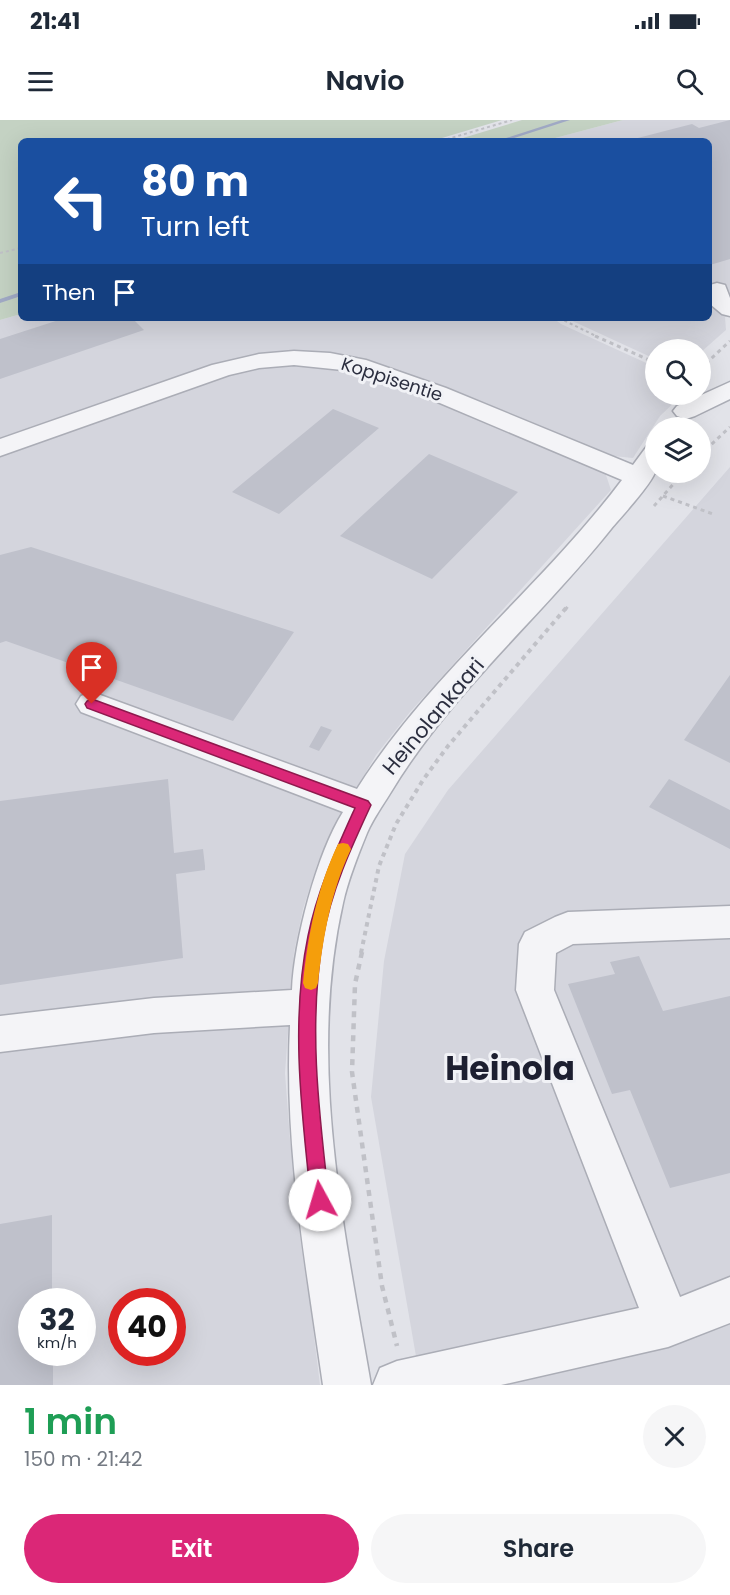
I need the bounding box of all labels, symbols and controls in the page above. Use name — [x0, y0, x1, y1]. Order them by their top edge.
text: 21:41 — [30, 6, 80, 37]
text: Navio — [325, 62, 405, 99]
icon: menu — [24, 65, 57, 98]
icon: search — [673, 65, 706, 98]
text: 80 m — [141, 152, 249, 211]
icon: left — [42, 162, 120, 240]
text: Turn left — [141, 208, 250, 245]
icon: arrive — [108, 276, 141, 309]
text: Then — [42, 277, 96, 308]
map controls — [645, 339, 711, 483]
button: search — [645, 339, 711, 405]
street label: Koppisentie — [338, 351, 446, 407]
button: layers — [645, 417, 711, 483]
pin — [66, 642, 117, 704]
icon: arrive — [75, 651, 108, 684]
street label: Heinolankaari — [375, 651, 491, 781]
district label: Heinola — [445, 1045, 575, 1092]
position arrow — [288, 1168, 352, 1232]
speed limit sign: 40 — [108, 1288, 186, 1366]
text: 32 — [39, 1298, 75, 1341]
text: km/h — [37, 1332, 77, 1353]
text: 1 min — [24, 1396, 117, 1447]
button: close — [643, 1405, 706, 1468]
text: 150 m · 21:42 — [24, 1445, 143, 1473]
button: Exit — [24, 1514, 359, 1583]
button: Share — [371, 1514, 706, 1583]

